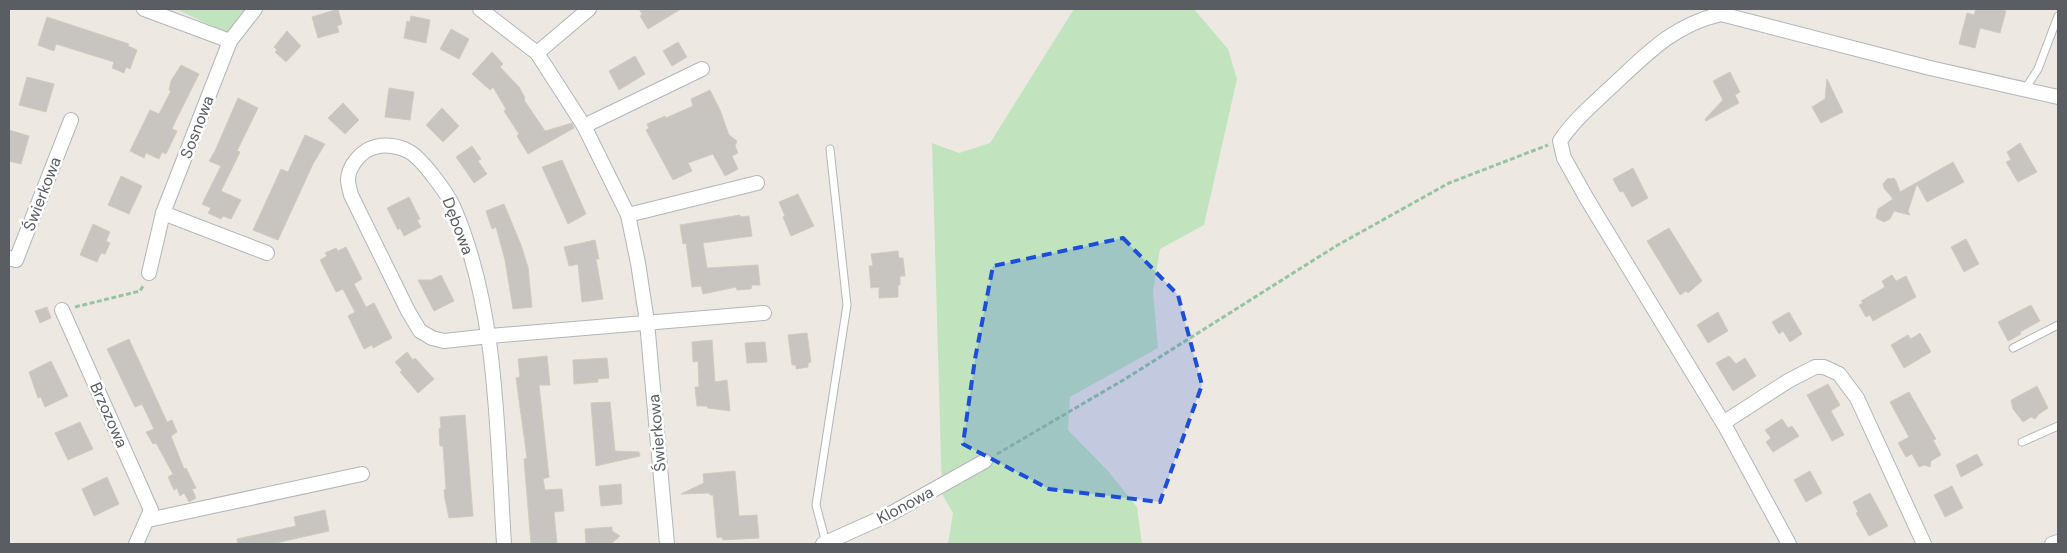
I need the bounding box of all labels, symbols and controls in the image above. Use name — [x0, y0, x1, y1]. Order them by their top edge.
street label: Sosnowa — [175, 93, 219, 161]
street label: Świerkowa — [18, 154, 66, 234]
street label: Dębowa — [437, 194, 479, 258]
street label: Brzozowa — [85, 379, 133, 451]
street label: Świerkowa — [643, 393, 671, 473]
street label: Klonowa — [873, 481, 937, 529]

